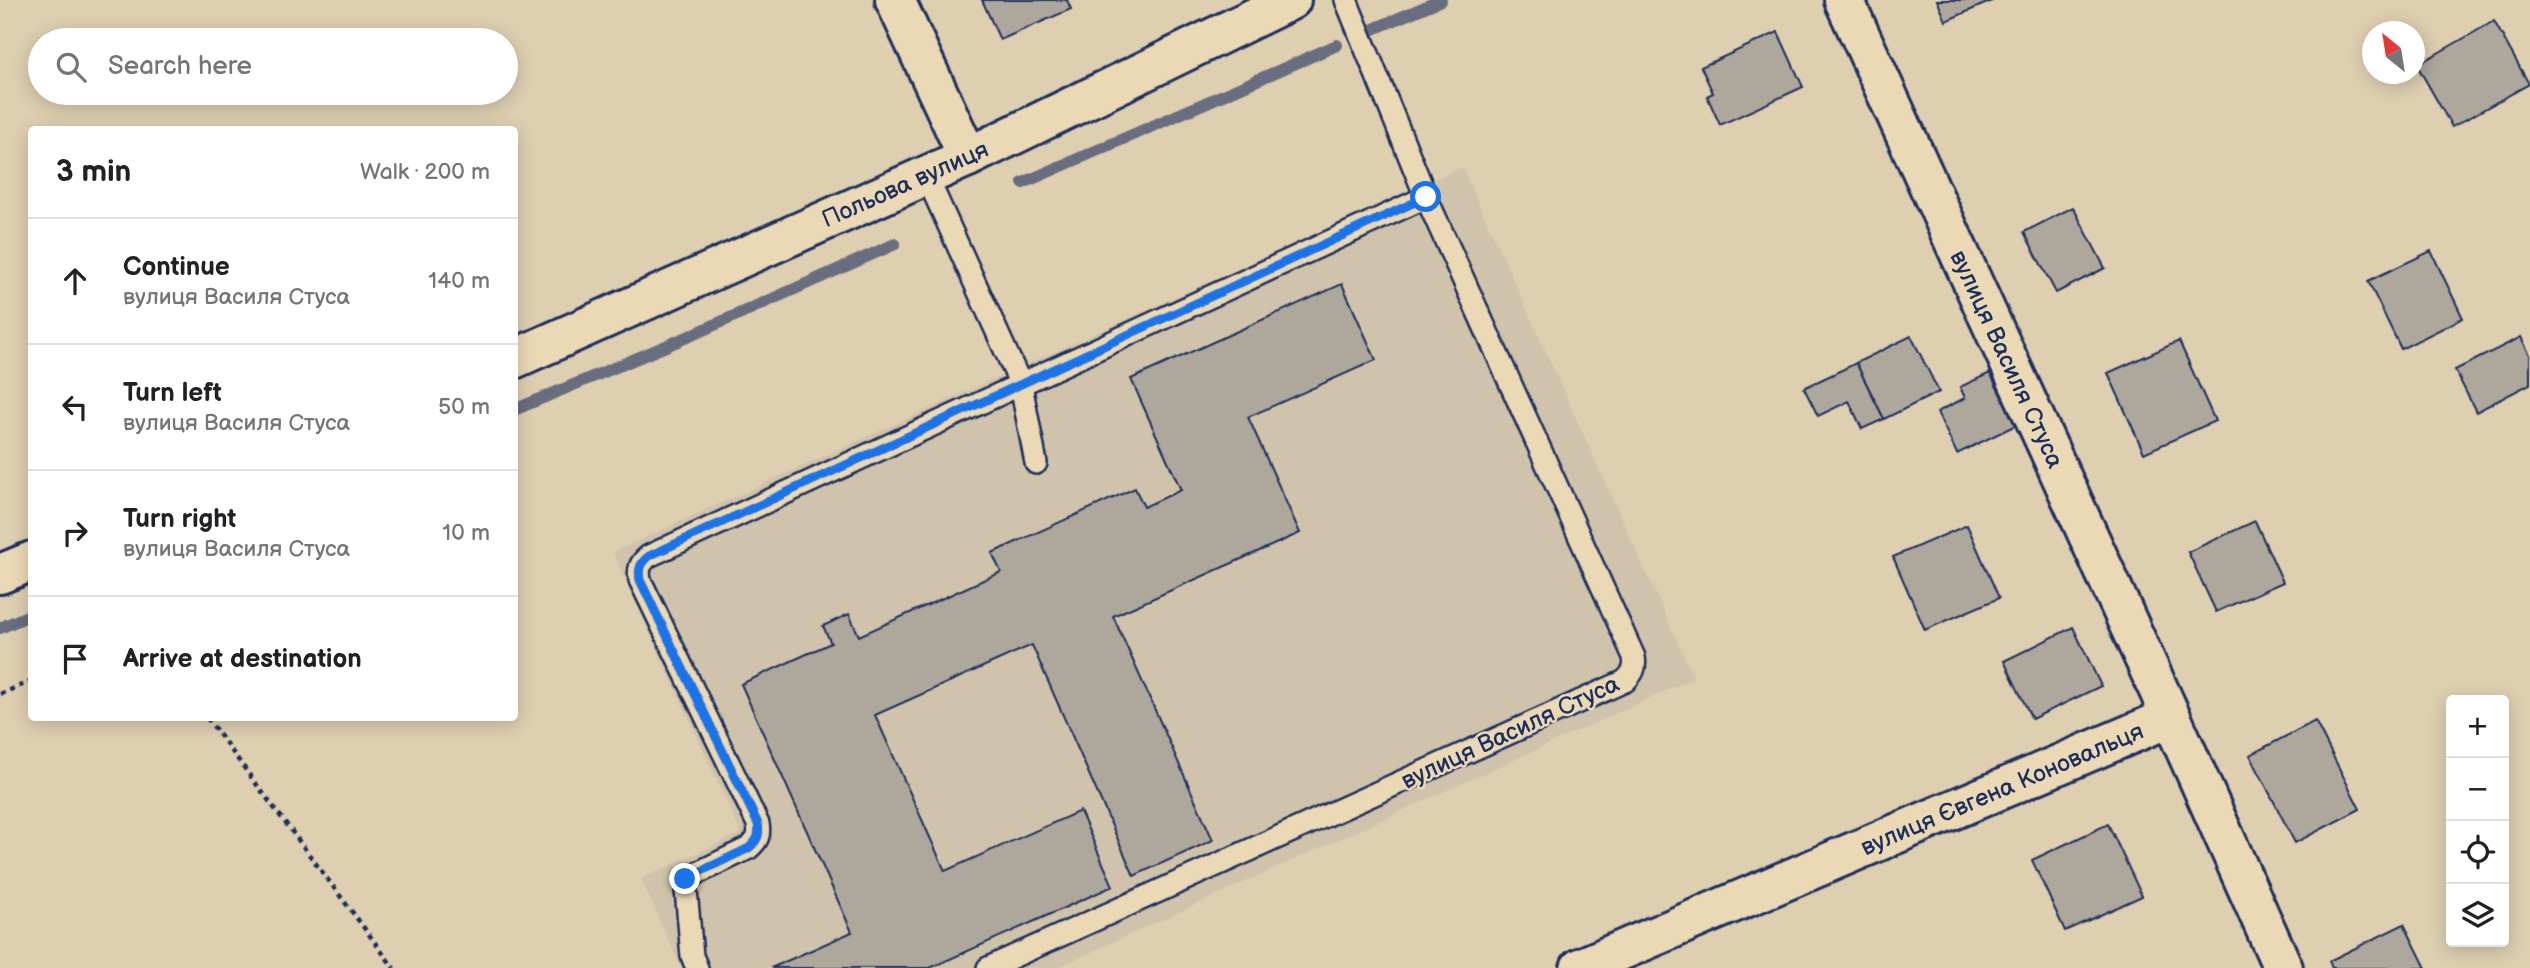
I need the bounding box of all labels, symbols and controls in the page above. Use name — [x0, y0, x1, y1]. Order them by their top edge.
north arrow — [2362, 21, 2425, 84]
search box — [28, 28, 518, 105]
icon: search — [52, 48, 90, 86]
text: Search here — [108, 51, 252, 82]
street label: Польова вулиця — [817, 135, 993, 234]
text: 3 min — [56, 154, 131, 190]
text: Walk · 200 m — [360, 158, 490, 186]
route start — [1410, 181, 1441, 212]
street label: вулиця Василя Стуса — [1943, 246, 2070, 473]
text: Continue — [123, 252, 230, 283]
icon: ahead — [56, 262, 94, 300]
text: 140 m — [428, 267, 490, 295]
text: вулиця Василя Стуса — [123, 283, 350, 311]
text: Turn left — [123, 378, 222, 409]
icon: left — [56, 388, 94, 426]
text: 50 m — [438, 393, 490, 421]
text: вулиця Василя Стуса — [123, 409, 350, 437]
text: Turn right — [123, 504, 236, 535]
icon: right — [56, 514, 94, 552]
text: 10 m — [442, 519, 490, 547]
text: вулиця Василя Стуса — [123, 535, 350, 563]
icon: arrive — [56, 640, 94, 678]
text: Arrive at destination — [123, 644, 362, 675]
street label: вулиця Василя Стуса — [1397, 669, 1624, 796]
map controls — [2446, 695, 2509, 947]
button: + — [2446, 695, 2509, 758]
street label: вулиця Євгена Коновальця — [1856, 717, 2148, 862]
button: − — [2446, 758, 2509, 821]
button: locate — [2446, 821, 2509, 884]
route end — [669, 863, 700, 894]
button: layers — [2446, 884, 2509, 947]

